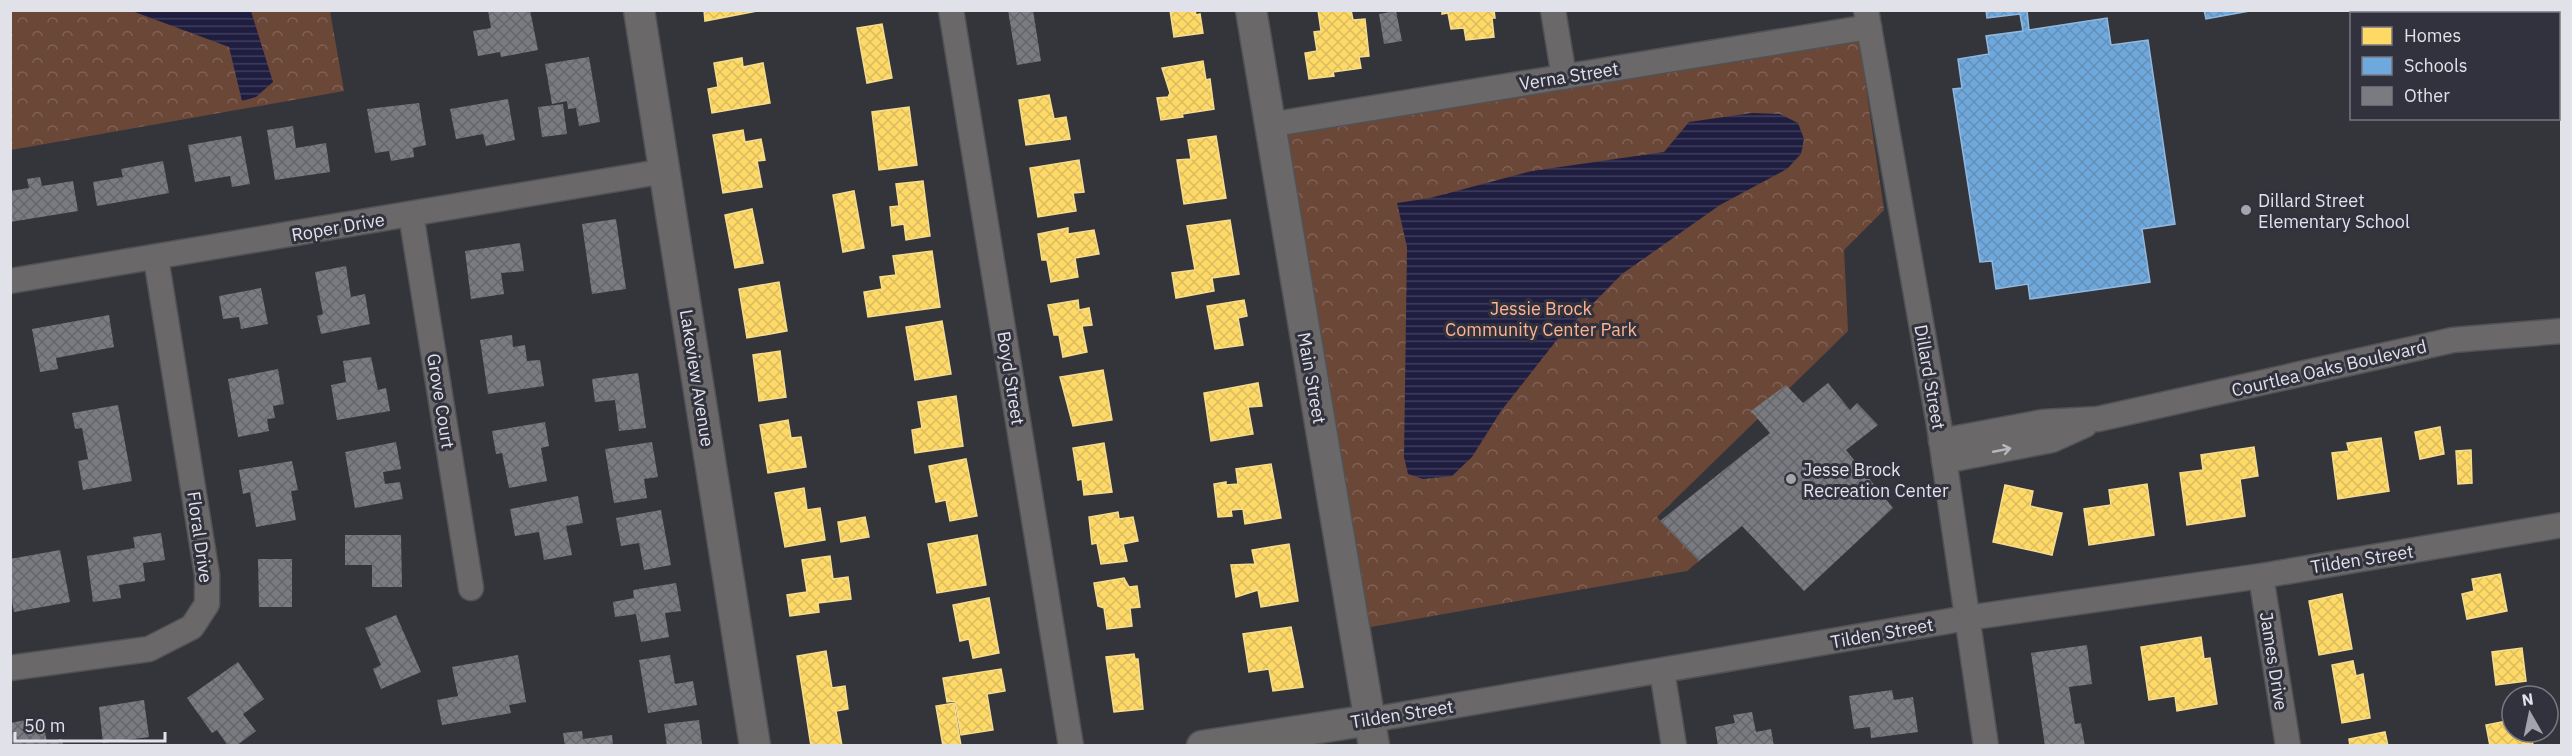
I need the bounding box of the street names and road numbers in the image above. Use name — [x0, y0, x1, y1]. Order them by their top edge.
street label: Verna Street — [1518, 57, 1620, 95]
street label: Roper Drive — [290, 207, 387, 247]
street label: Lakeview Avenue — [675, 308, 719, 448]
street label: Dillard Street — [1909, 323, 1951, 431]
street label: Boyd Street — [992, 329, 1030, 427]
street label: Main Street — [1293, 330, 1331, 426]
street label: Courtlea Oaks Boulevard — [2229, 334, 2429, 402]
street label: Grove Court — [422, 352, 460, 450]
street label: Floral Drive — [182, 490, 218, 584]
street label: Tilden Street — [2309, 540, 2415, 578]
street label: James Drive — [2255, 610, 2293, 712]
street label: Tilden Street — [1829, 613, 1935, 653]
street label: Tilden Street — [1349, 695, 1455, 733]

